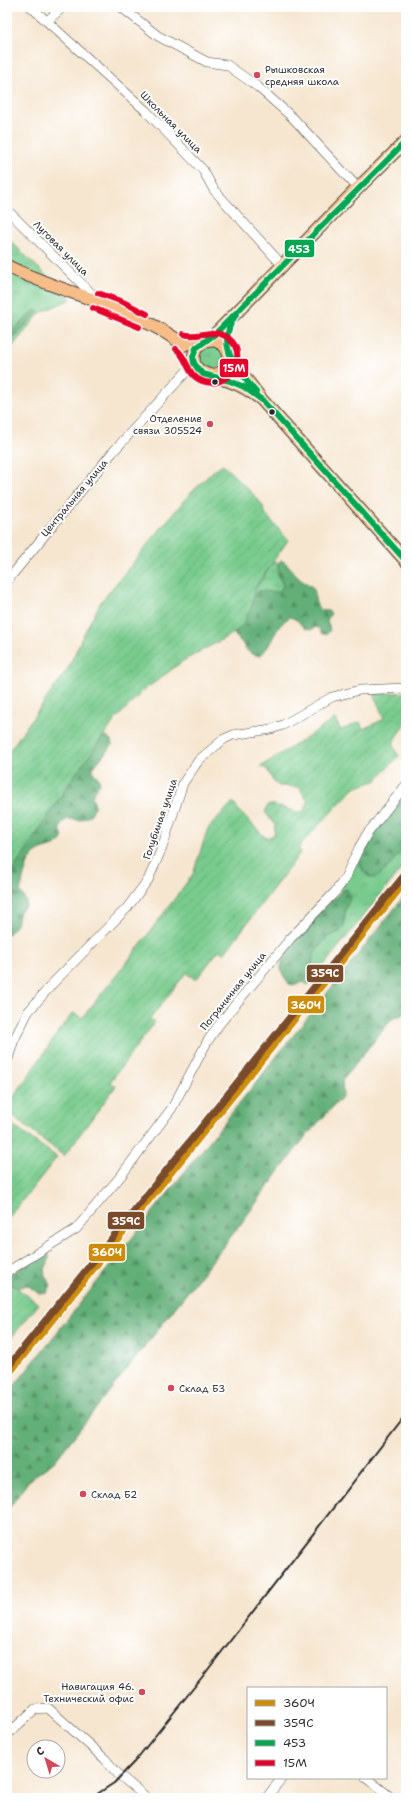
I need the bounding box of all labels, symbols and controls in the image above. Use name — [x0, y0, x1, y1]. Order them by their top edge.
place label: Рышковская средняя школа — [265, 63, 340, 88]
marker: Рышковская средняя школа — [252, 70, 262, 80]
street label: Школьная улица — [137, 88, 205, 156]
street label: Луговая улица — [31, 218, 92, 279]
line badge: 453 — [284, 239, 315, 258]
text: 453 — [288, 242, 310, 257]
line badge: 15М — [219, 358, 249, 378]
text: 15М — [222, 361, 246, 376]
unlabelled marker — [210, 377, 220, 387]
unlabelled marker — [267, 407, 277, 417]
place label: Отделение связи 305524 — [133, 412, 202, 437]
marker: Отделение связи 305524 — [205, 419, 215, 429]
street label: Центральная улица — [38, 456, 111, 539]
street label: Голубиная улица — [140, 776, 180, 861]
street label: Пограничная улица — [197, 948, 269, 1033]
line badge: 359С — [306, 964, 344, 983]
text: 359С — [311, 966, 340, 981]
line badge: 360Ч — [287, 995, 325, 1014]
text: 360Ч — [291, 998, 321, 1013]
line badge: 359С — [107, 1211, 145, 1230]
text: 359С — [112, 1214, 141, 1229]
line badge: 360Ч — [88, 1243, 126, 1262]
text: 360Ч — [92, 1245, 122, 1260]
place label: Склад Б3 — [179, 1382, 225, 1395]
marker: Склад Б3 — [166, 1383, 176, 1393]
place label: Склад Б2 — [91, 1488, 137, 1501]
marker: Склад Б2 — [78, 1489, 88, 1499]
place label: Навигация 46. Технический офис — [43, 1680, 134, 1705]
marker: Навигация 46. Технический офис — [137, 1687, 147, 1697]
legend — [247, 1687, 387, 1779]
text: 360Ч — [283, 1695, 315, 1711]
text: 359С — [283, 1715, 314, 1731]
text: 453 — [283, 1735, 306, 1751]
north arrow — [26, 1739, 66, 1779]
text: С — [33, 1743, 48, 1760]
text: 15М — [283, 1755, 307, 1771]

